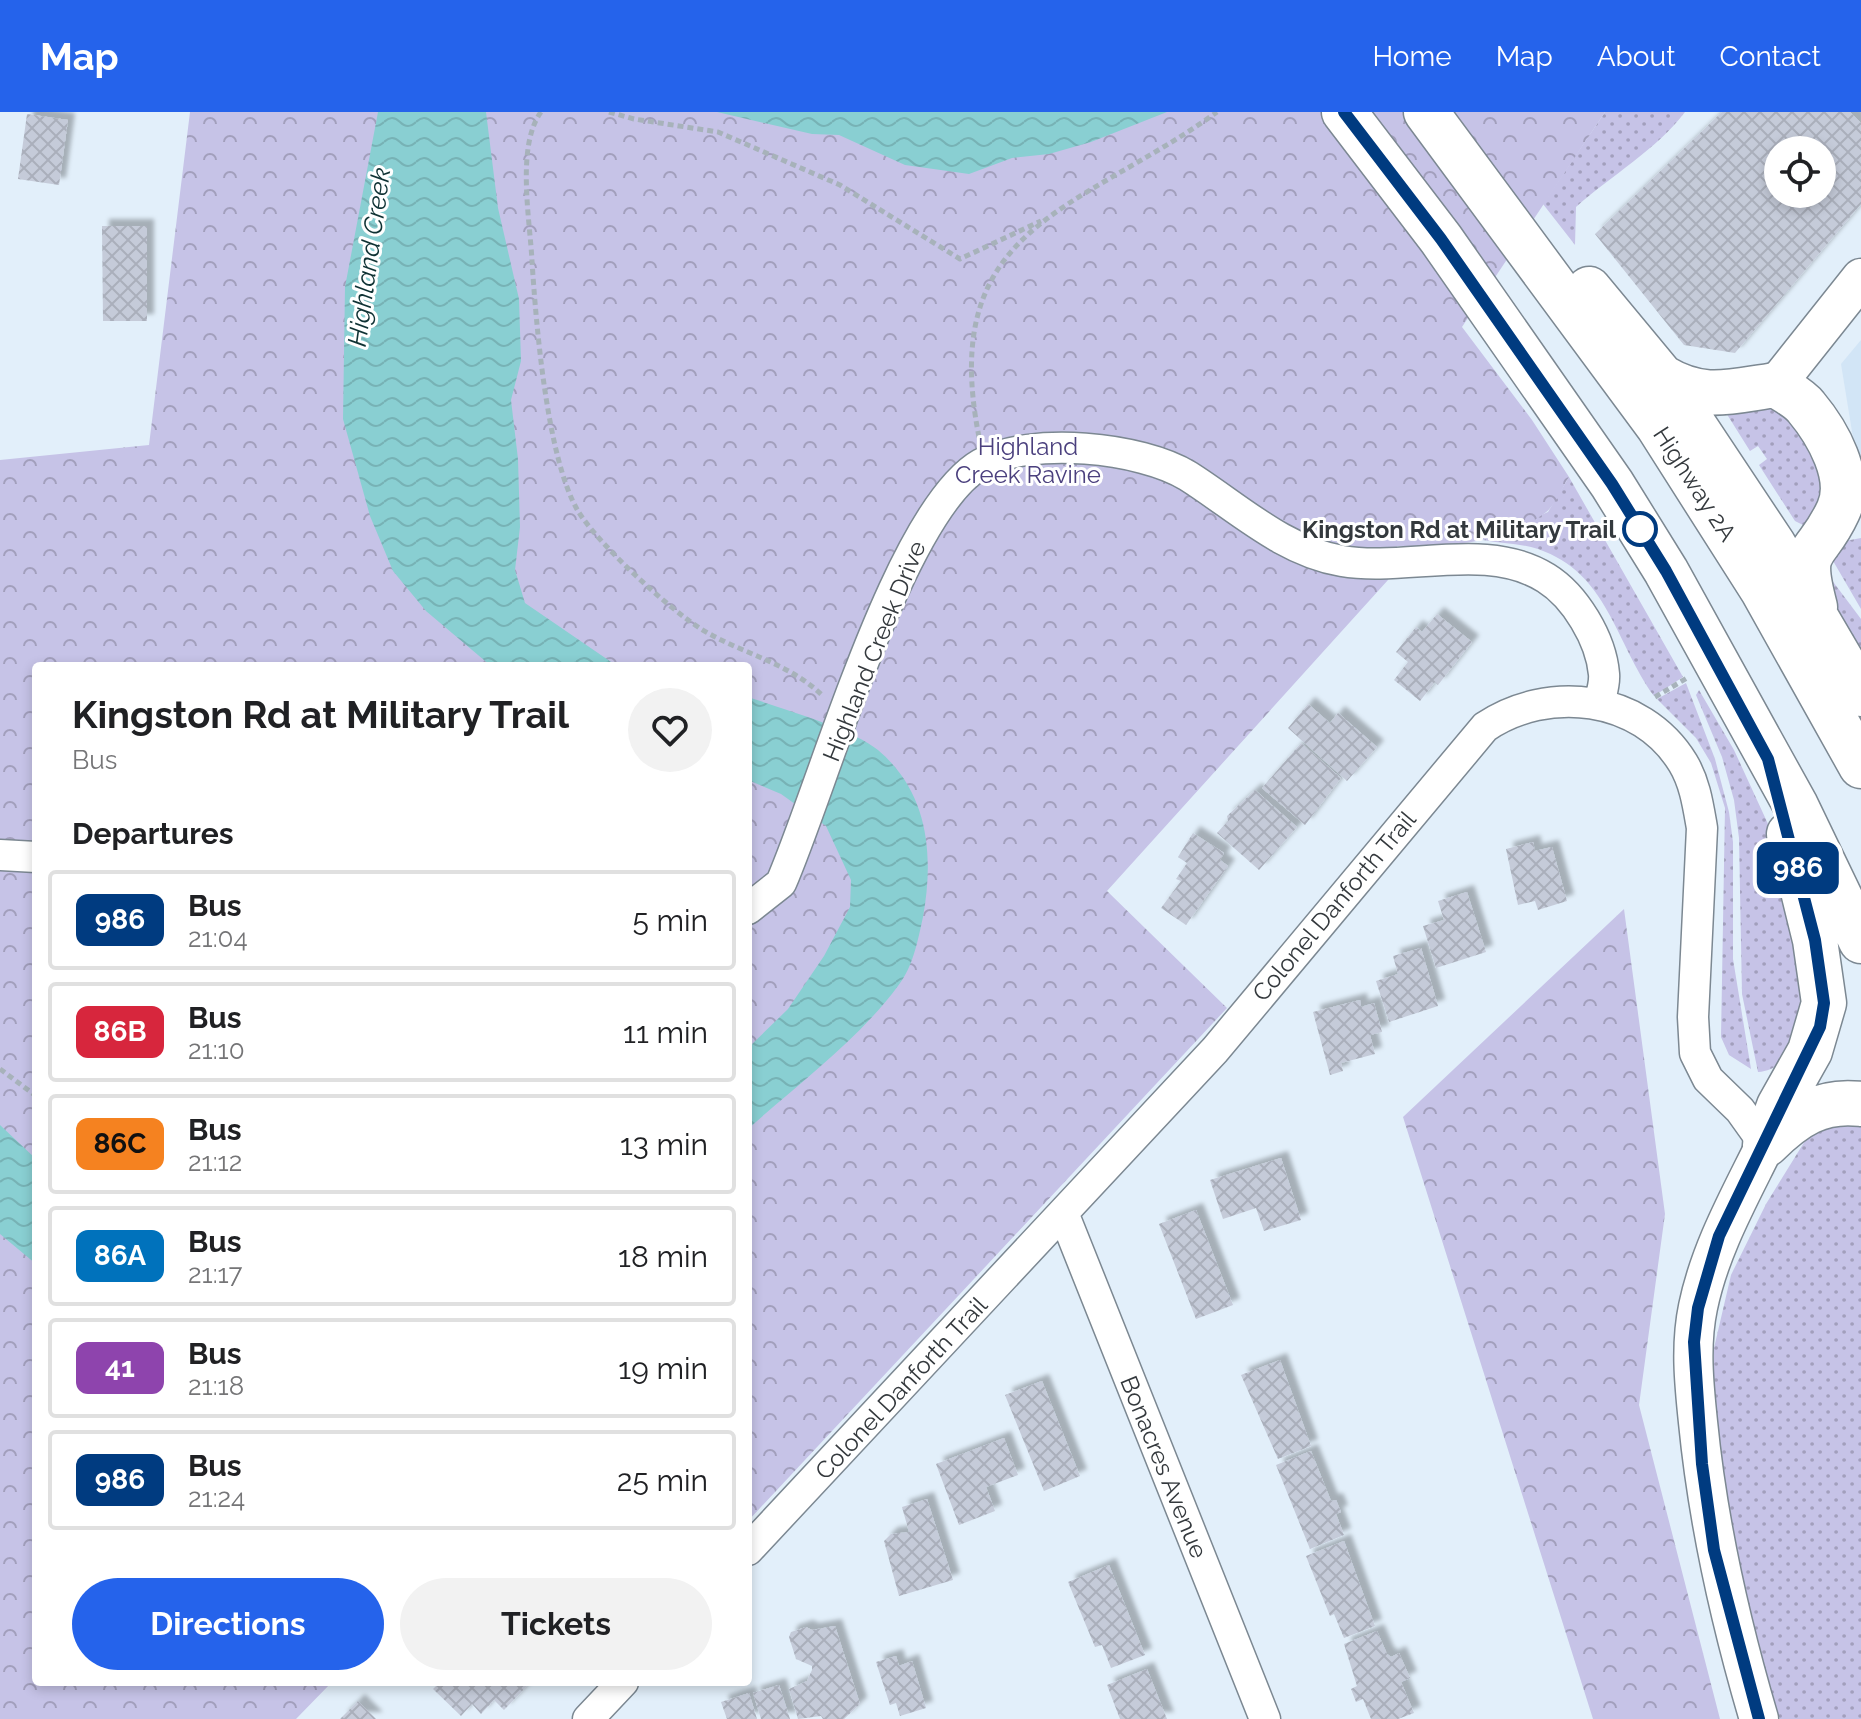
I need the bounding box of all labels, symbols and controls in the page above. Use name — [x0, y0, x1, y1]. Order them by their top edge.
text: Map — [40, 34, 119, 79]
text: Home — [1372, 40, 1452, 73]
text: Map — [1496, 40, 1553, 73]
text: About — [1597, 40, 1676, 73]
text: Contact — [1720, 40, 1821, 73]
map controls — [1764, 136, 1836, 208]
button: locate — [1764, 136, 1836, 208]
water label: Highland Creek — [342, 166, 396, 348]
street label: Highway 2A — [1647, 421, 1743, 547]
park label: Highland Creek Ravine — [955, 432, 1101, 489]
marker: Kingston Rd at Military Trail — [1623, 512, 1657, 546]
place label: Kingston Rd at Military Trail — [1302, 515, 1616, 544]
street label: Highland Creek Drive — [817, 537, 931, 765]
button: heart — [628, 688, 712, 772]
text: Kingston Rd at Military Trail — [72, 692, 569, 737]
text: Bus — [72, 745, 117, 775]
street label: Colonel Danforth Trail — [1246, 805, 1422, 1007]
text: Departures — [72, 816, 234, 851]
line badge: 986 — [1752, 842, 1844, 894]
text: 986 — [1773, 851, 1823, 884]
text: Bus — [188, 888, 242, 923]
text: 986 — [95, 903, 145, 936]
text: 5 min — [632, 903, 708, 938]
text: 21:04 — [188, 923, 248, 953]
text: Bus — [188, 1000, 242, 1035]
text: 86B — [94, 1015, 146, 1048]
text: 11 min — [623, 1015, 708, 1050]
text: 21:10 — [188, 1035, 245, 1065]
text: Bus — [188, 1112, 242, 1147]
text: 86C — [93, 1127, 147, 1160]
text: 13 min — [620, 1127, 708, 1162]
text: 21:12 — [188, 1147, 242, 1177]
text: Bus — [188, 1224, 242, 1259]
text: 86A — [94, 1239, 146, 1272]
text: 18 min — [618, 1239, 708, 1274]
text: 21:17 — [188, 1259, 242, 1289]
street label: Colonel Danforth Trail — [809, 1290, 993, 1485]
text: Bus — [188, 1336, 242, 1371]
text: 41 — [105, 1351, 135, 1384]
text: 19 min — [618, 1351, 708, 1386]
text: 21:18 — [188, 1371, 244, 1401]
street label: Bonacres Avenue — [1114, 1372, 1214, 1562]
text: Bus — [188, 1448, 242, 1483]
text: 986 — [95, 1463, 145, 1496]
text: 25 min — [617, 1463, 708, 1498]
text: 21:24 — [188, 1483, 245, 1513]
button: Directions — [72, 1578, 384, 1670]
button: Tickets — [400, 1578, 712, 1670]

